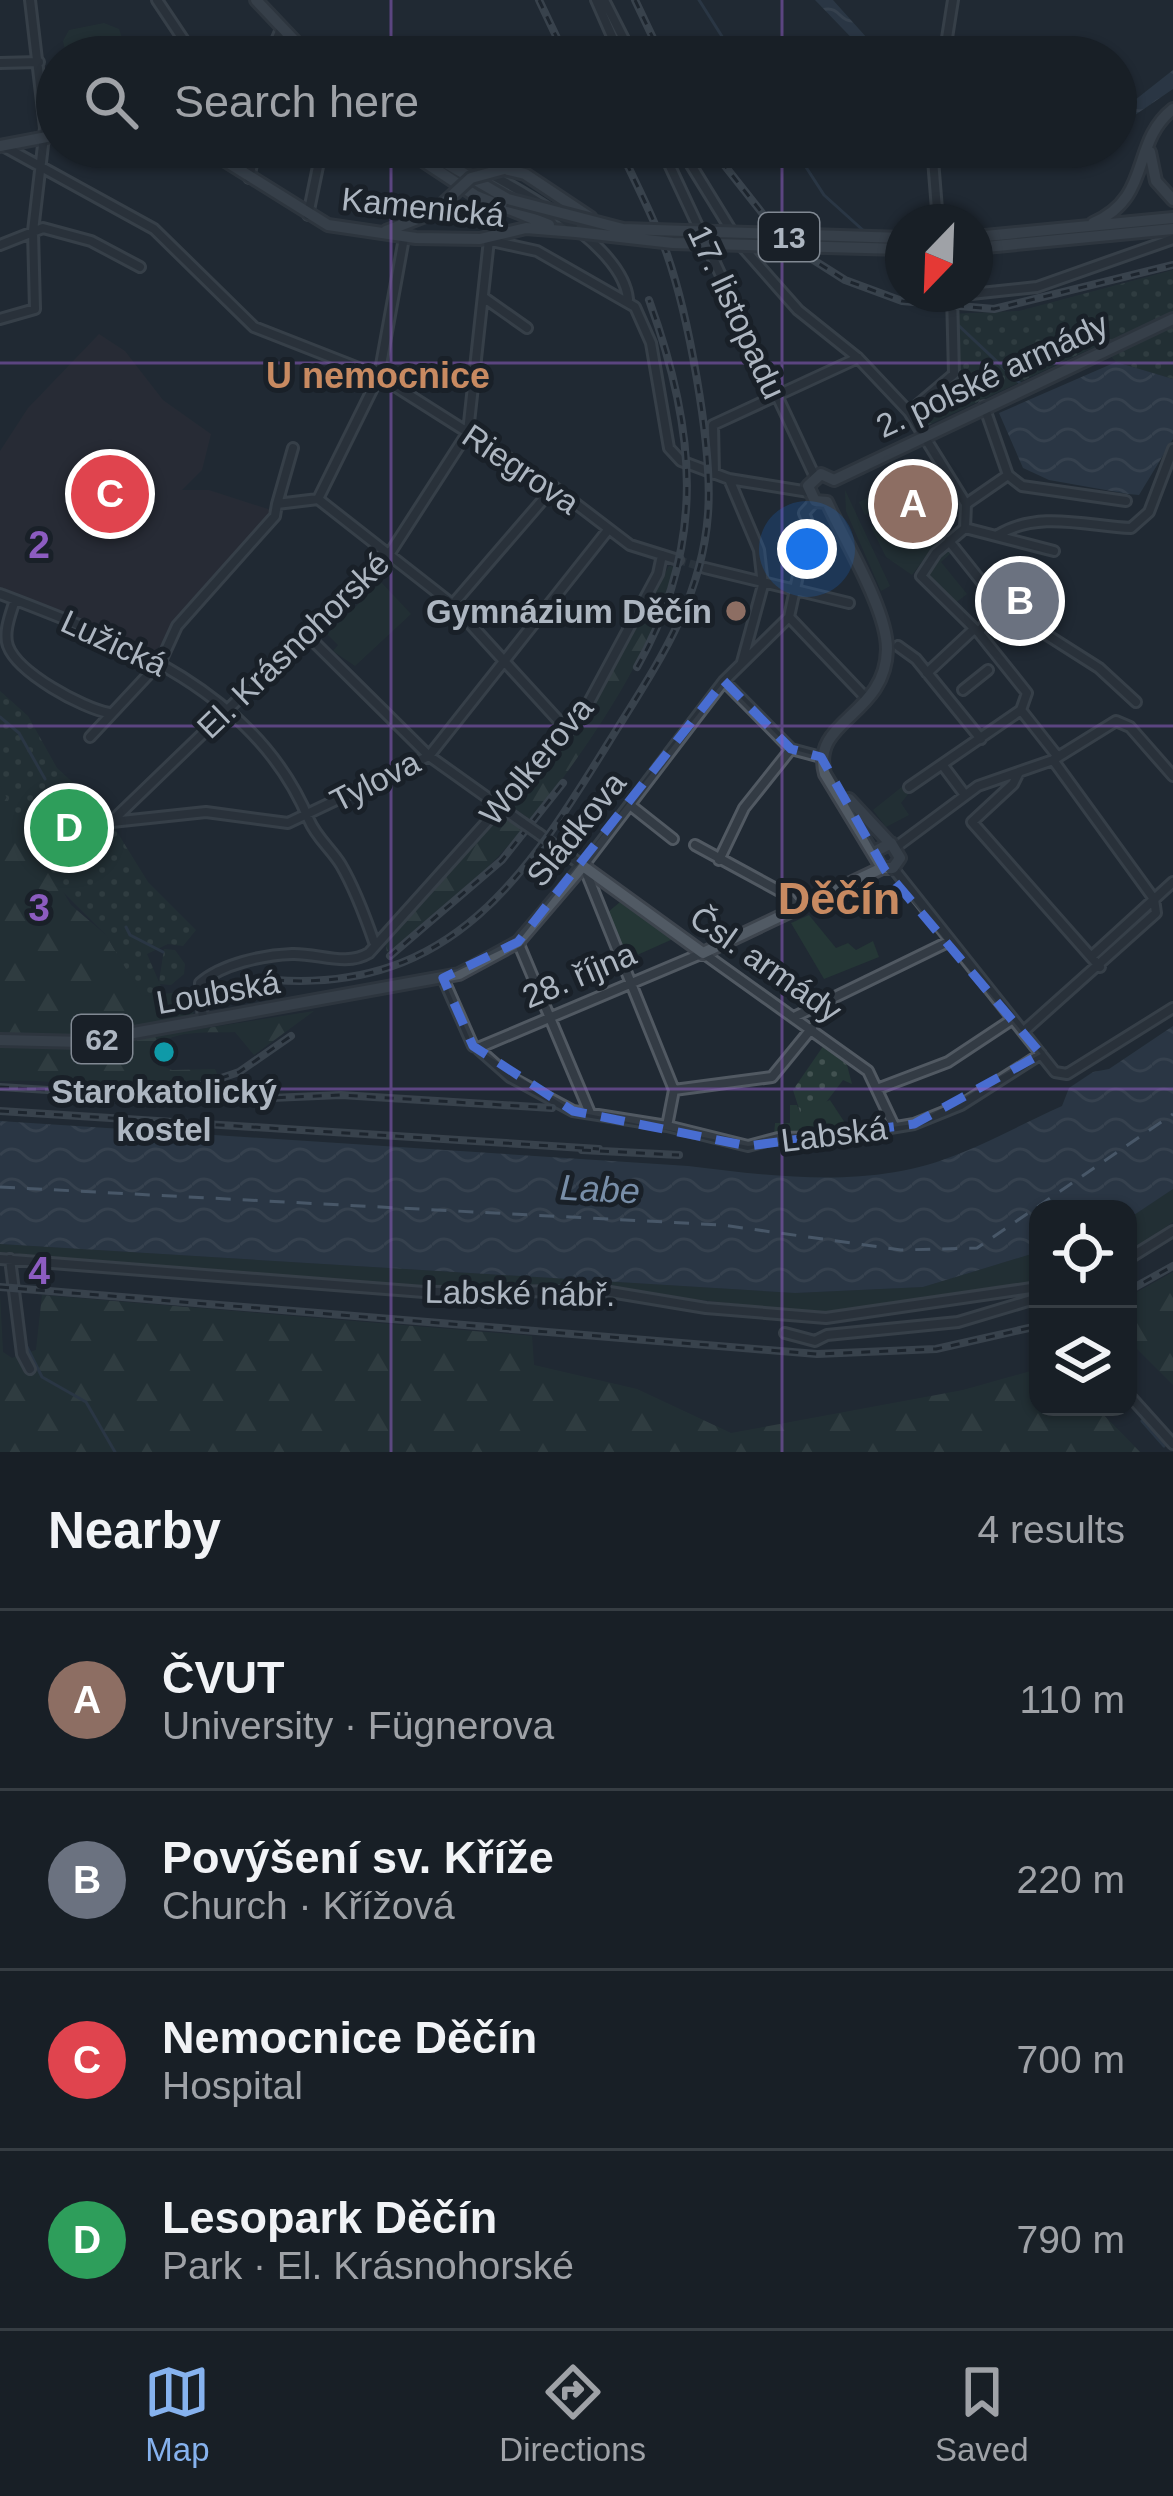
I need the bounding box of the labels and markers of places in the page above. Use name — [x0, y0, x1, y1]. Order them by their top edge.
pin: C — [71, 449, 149, 539]
pin: A — [874, 459, 952, 549]
pin: B — [981, 556, 1059, 646]
place label: Gymnázium Děčín — [426, 593, 712, 630]
marker: Gymnázium Děčín — [723, 598, 749, 624]
pin: D — [30, 783, 108, 873]
marker: Starokatolický kostel — [151, 1039, 177, 1065]
place label: Starokatolický kostel — [51, 1073, 277, 1148]

